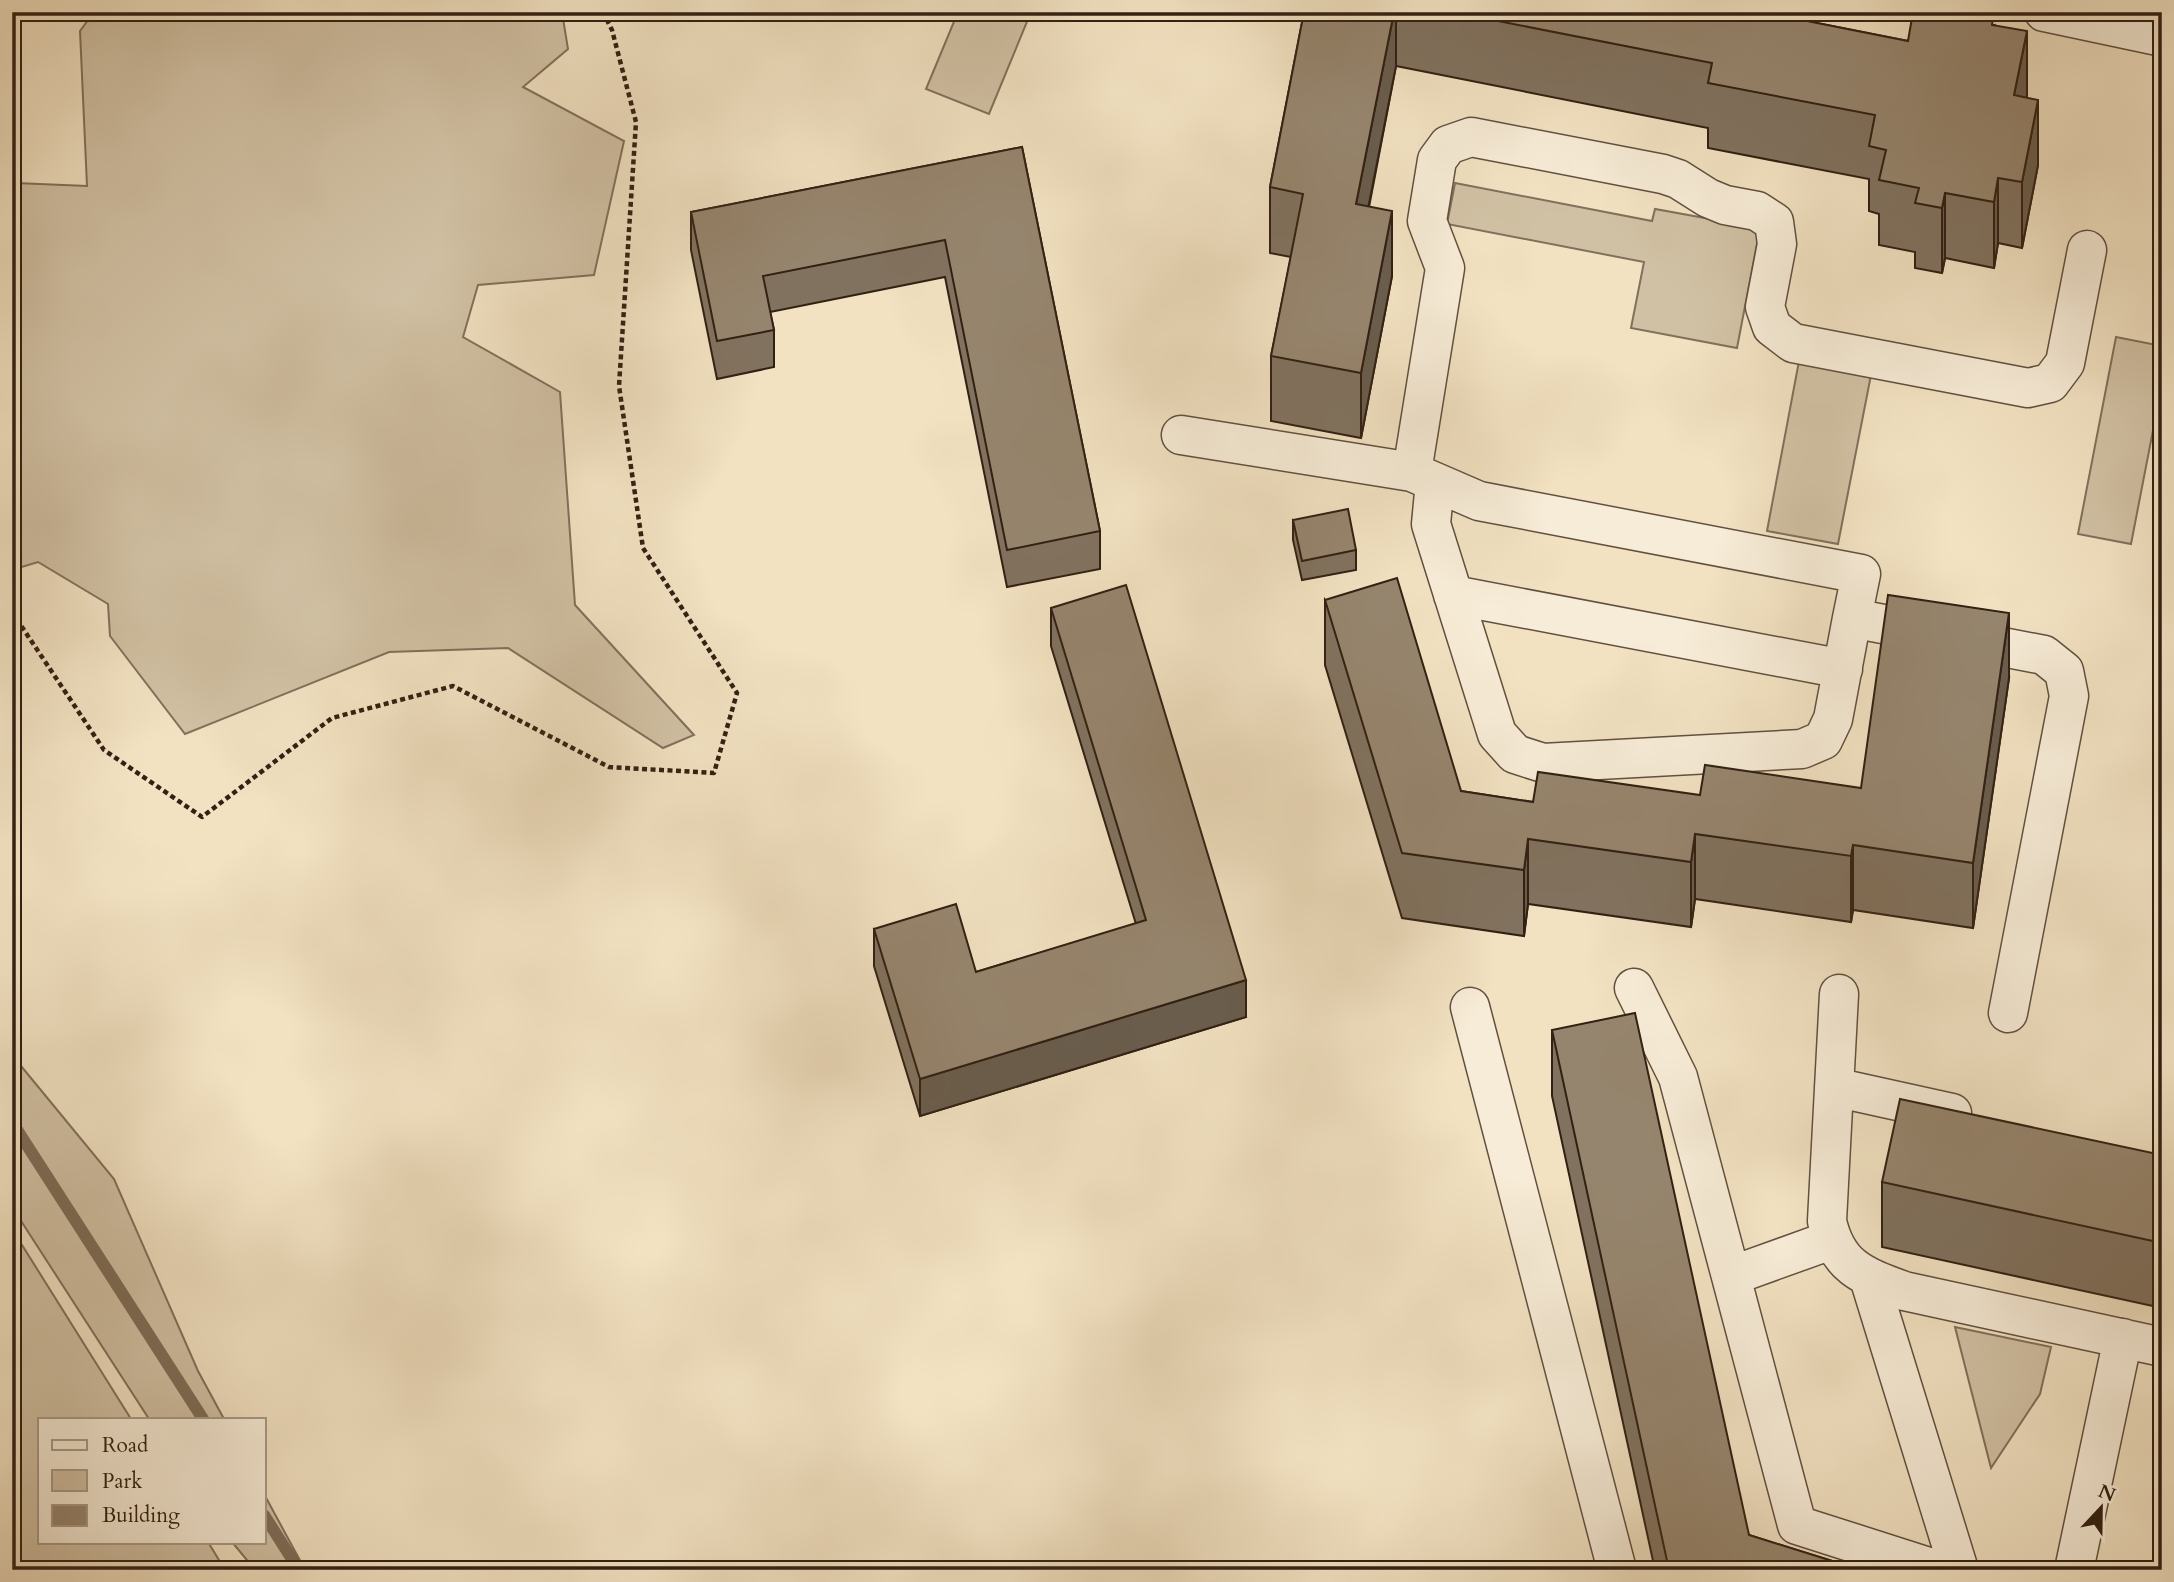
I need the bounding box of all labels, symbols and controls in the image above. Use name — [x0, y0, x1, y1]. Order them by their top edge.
legend — [38, 1418, 266, 1544]
text: Road — [102, 1431, 148, 1460]
text: Park — [102, 1467, 143, 1496]
north arrow — [2066, 1474, 2136, 1544]
text: N — [2094, 1478, 2120, 1508]
text: Building — [102, 1501, 180, 1530]

